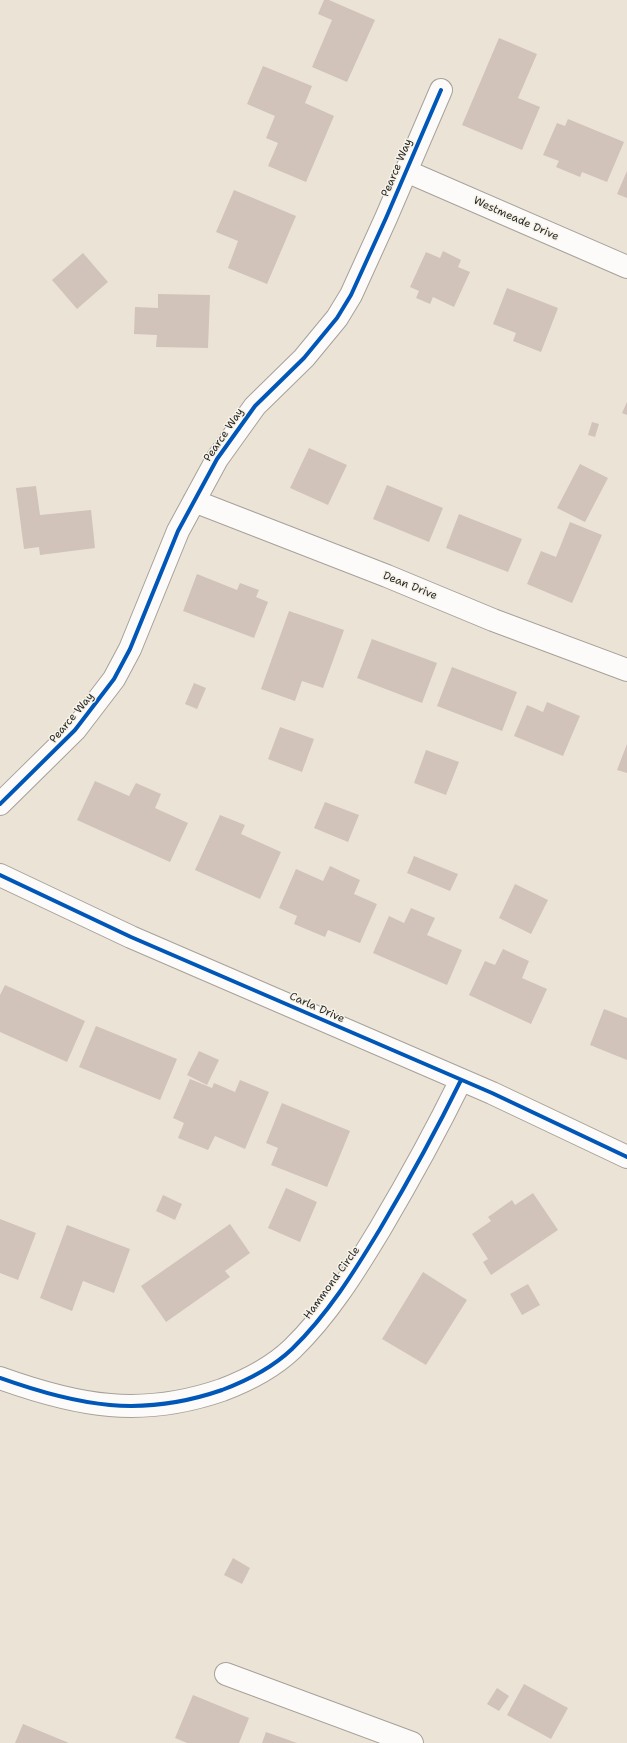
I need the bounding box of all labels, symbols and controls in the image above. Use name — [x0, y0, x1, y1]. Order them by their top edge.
street label: Pearce Way — [379, 137, 415, 199]
street label: Westmeade Drive — [471, 194, 561, 244]
street label: Pearce Way — [201, 406, 247, 464]
street label: Dean Drive — [381, 569, 439, 603]
street label: Pearce Way — [47, 690, 97, 746]
street label: Carla Drive — [287, 990, 347, 1026]
street label: Hammond Circle — [301, 1244, 363, 1322]

